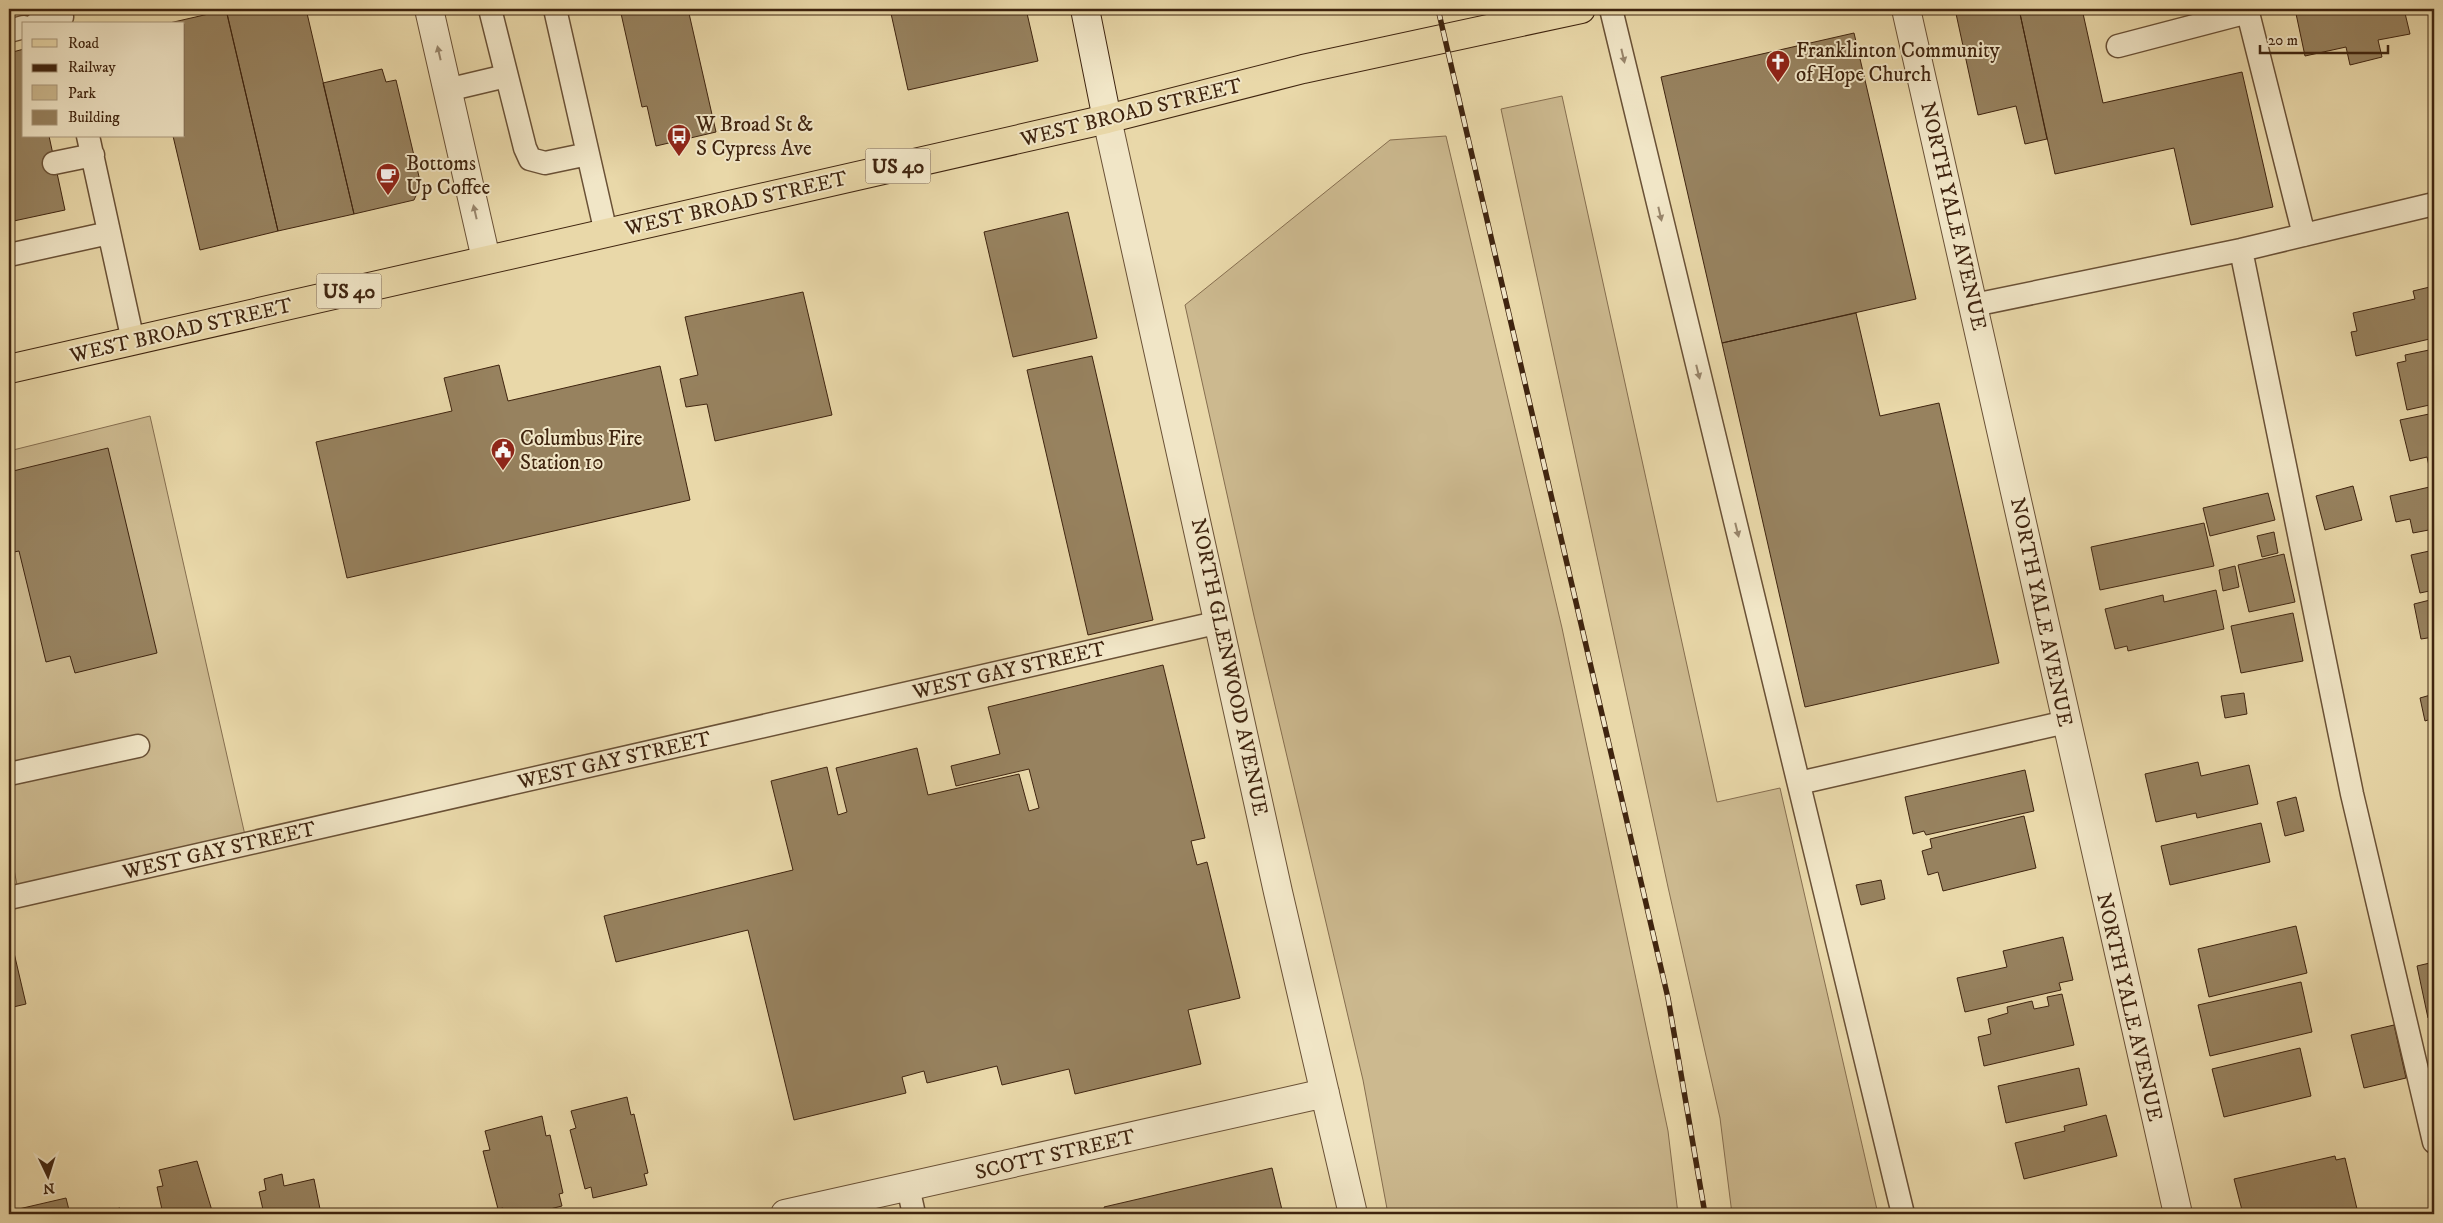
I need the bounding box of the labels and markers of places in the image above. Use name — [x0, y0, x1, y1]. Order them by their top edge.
place label: Franklinton Community of Hope Church — [1796, 38, 2001, 88]
church icon: Franklinton Community of Hope Church — [1765, 49, 1791, 83]
place label: W Broad St & S Cypress Ave — [695, 112, 813, 162]
bus stop icon: W Broad St & S Cypress Ave — [666, 123, 692, 157]
place label: Bottoms Up Coffee — [406, 151, 490, 201]
cafe icon: Bottoms Up Coffee — [375, 162, 401, 196]
place label: Columbus Fire Station 10 — [520, 426, 643, 476]
public building icon: Columbus Fire Station 10 — [490, 437, 516, 471]

